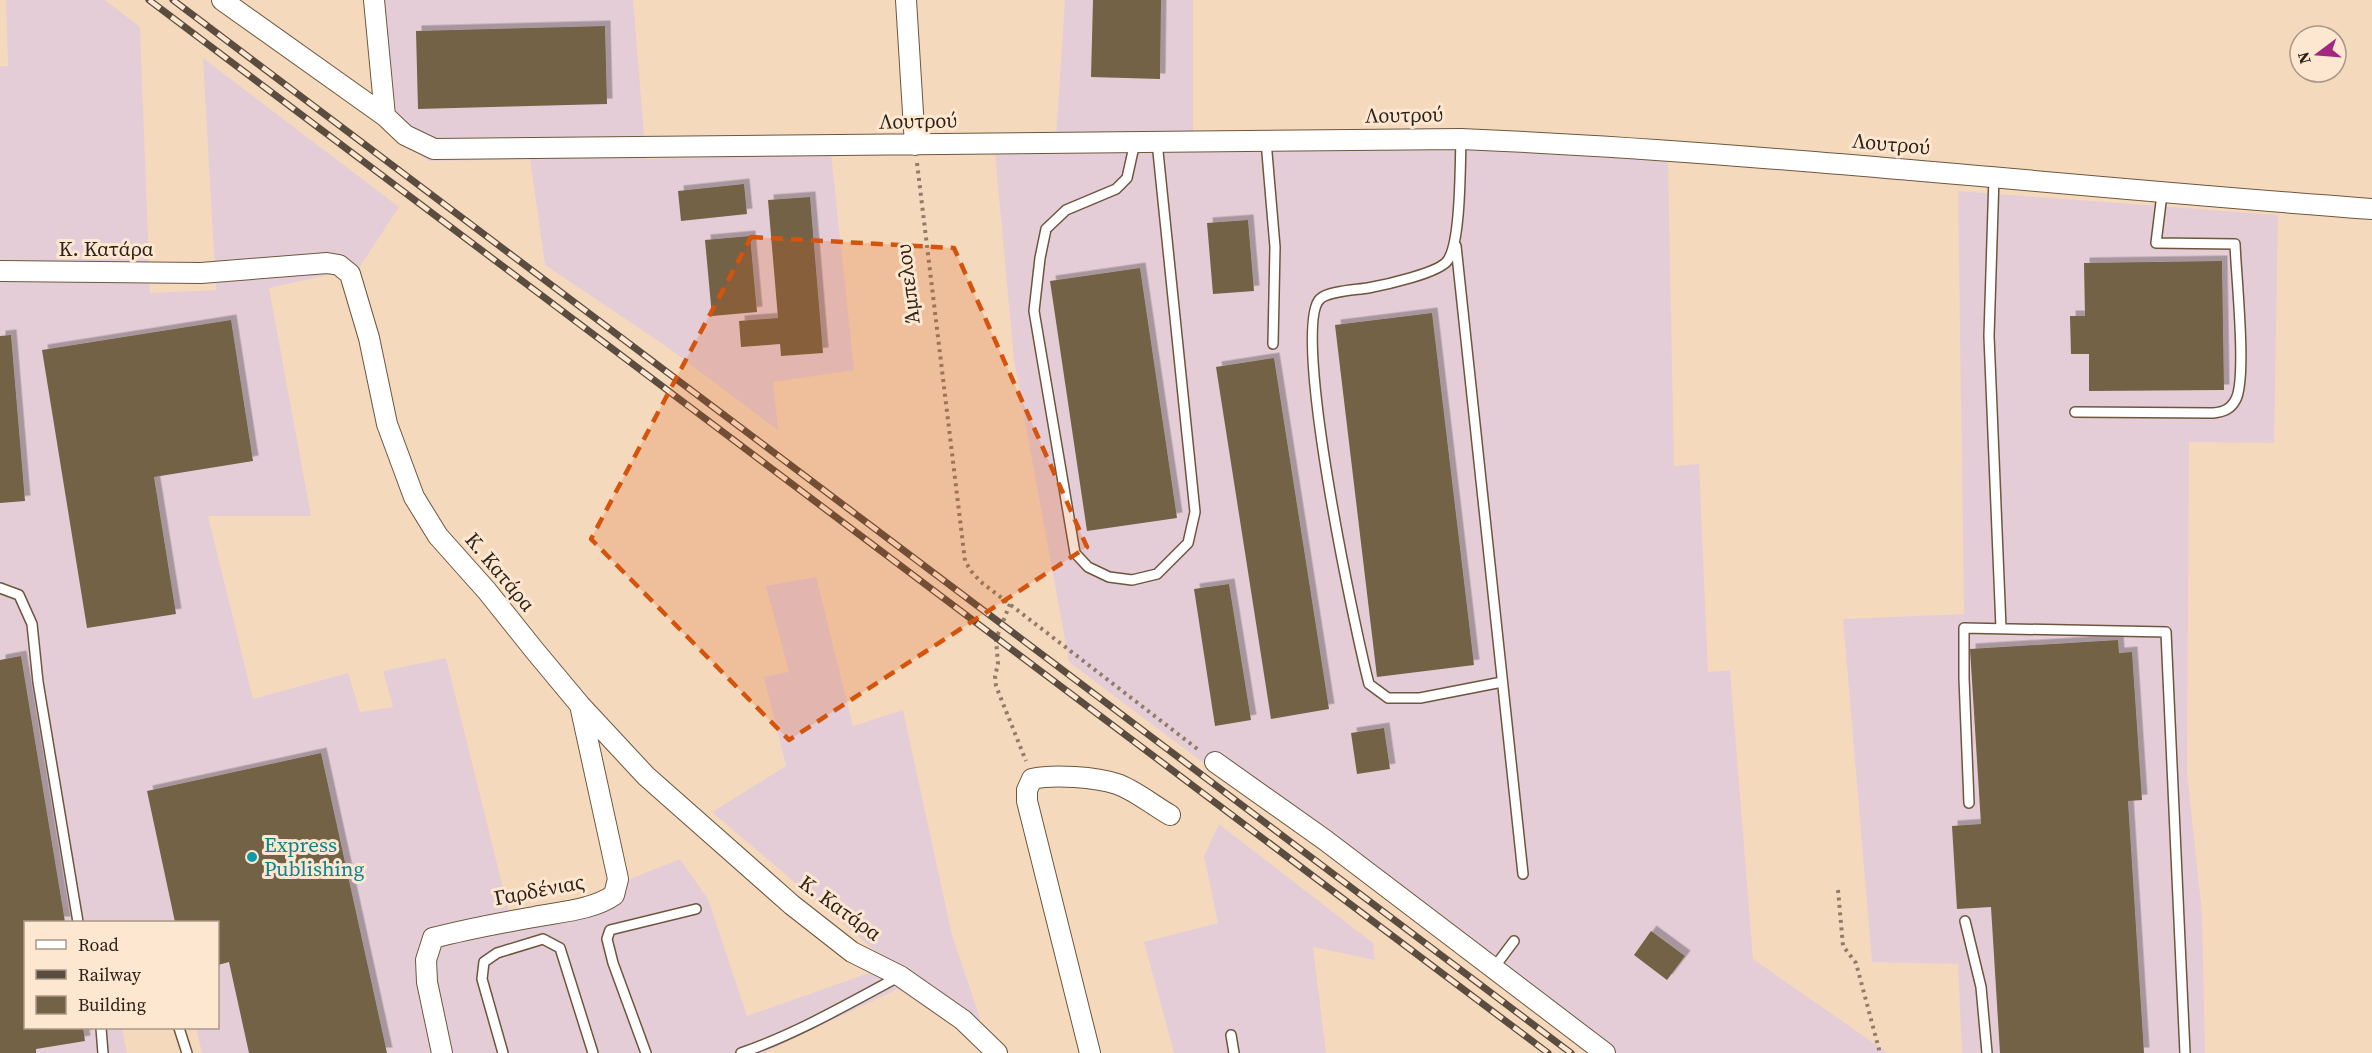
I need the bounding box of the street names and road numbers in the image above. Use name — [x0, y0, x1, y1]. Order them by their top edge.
street label: Λουτρού — [1365, 99, 1443, 130]
street label: Λουτρού — [879, 105, 957, 136]
street label: Λουτρού — [1851, 126, 1931, 161]
street label: Κ. Κατάρα — [59, 234, 154, 263]
street label: Άμπελου — [888, 242, 927, 326]
street label: Κ. Κατάρα — [459, 526, 542, 618]
street label: Γαρδένιας — [491, 867, 587, 912]
street label: Κ. Κατάρα — [793, 868, 888, 947]

